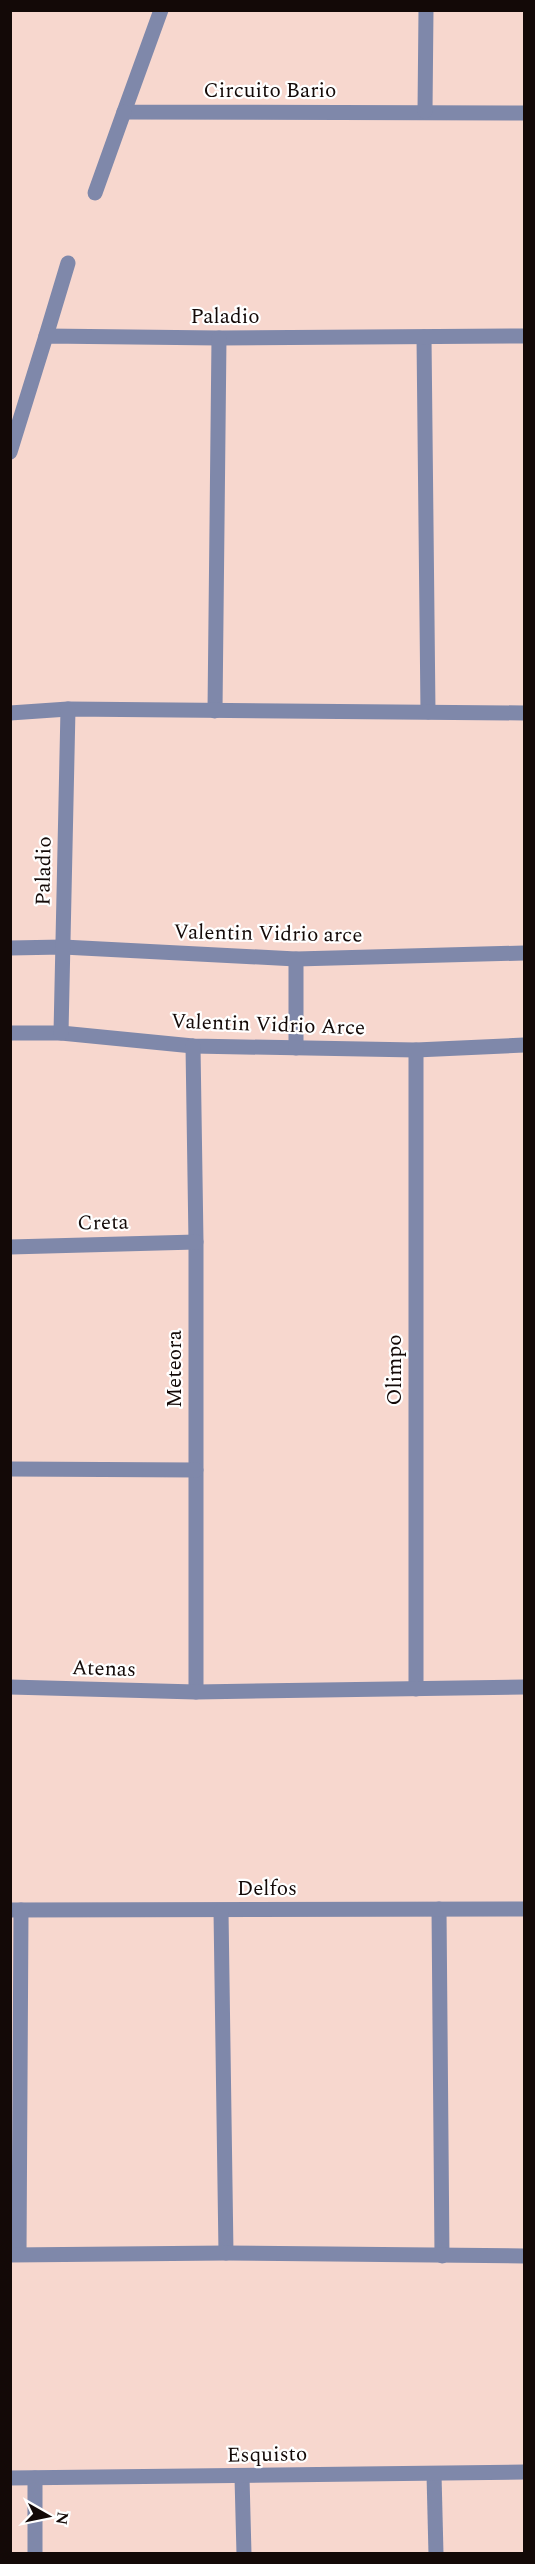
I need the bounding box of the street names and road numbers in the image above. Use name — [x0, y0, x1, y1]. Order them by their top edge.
street label: Circuito Bario — [204, 75, 336, 107]
street label: Paladio — [190, 301, 260, 333]
street label: Paladio — [27, 836, 61, 906]
street label: Valentin Vidrio arce — [173, 916, 363, 952]
street label: Valentin Vidrio Arce — [170, 1006, 366, 1044]
street label: Creta — [77, 1207, 130, 1239]
street label: Meteora — [159, 1329, 191, 1408]
street label: Olimpo — [379, 1334, 411, 1406]
street label: Atenas — [71, 1652, 137, 1686]
street label: Delfos — [237, 1873, 297, 1905]
street label: Esquisto — [226, 2438, 308, 2472]

